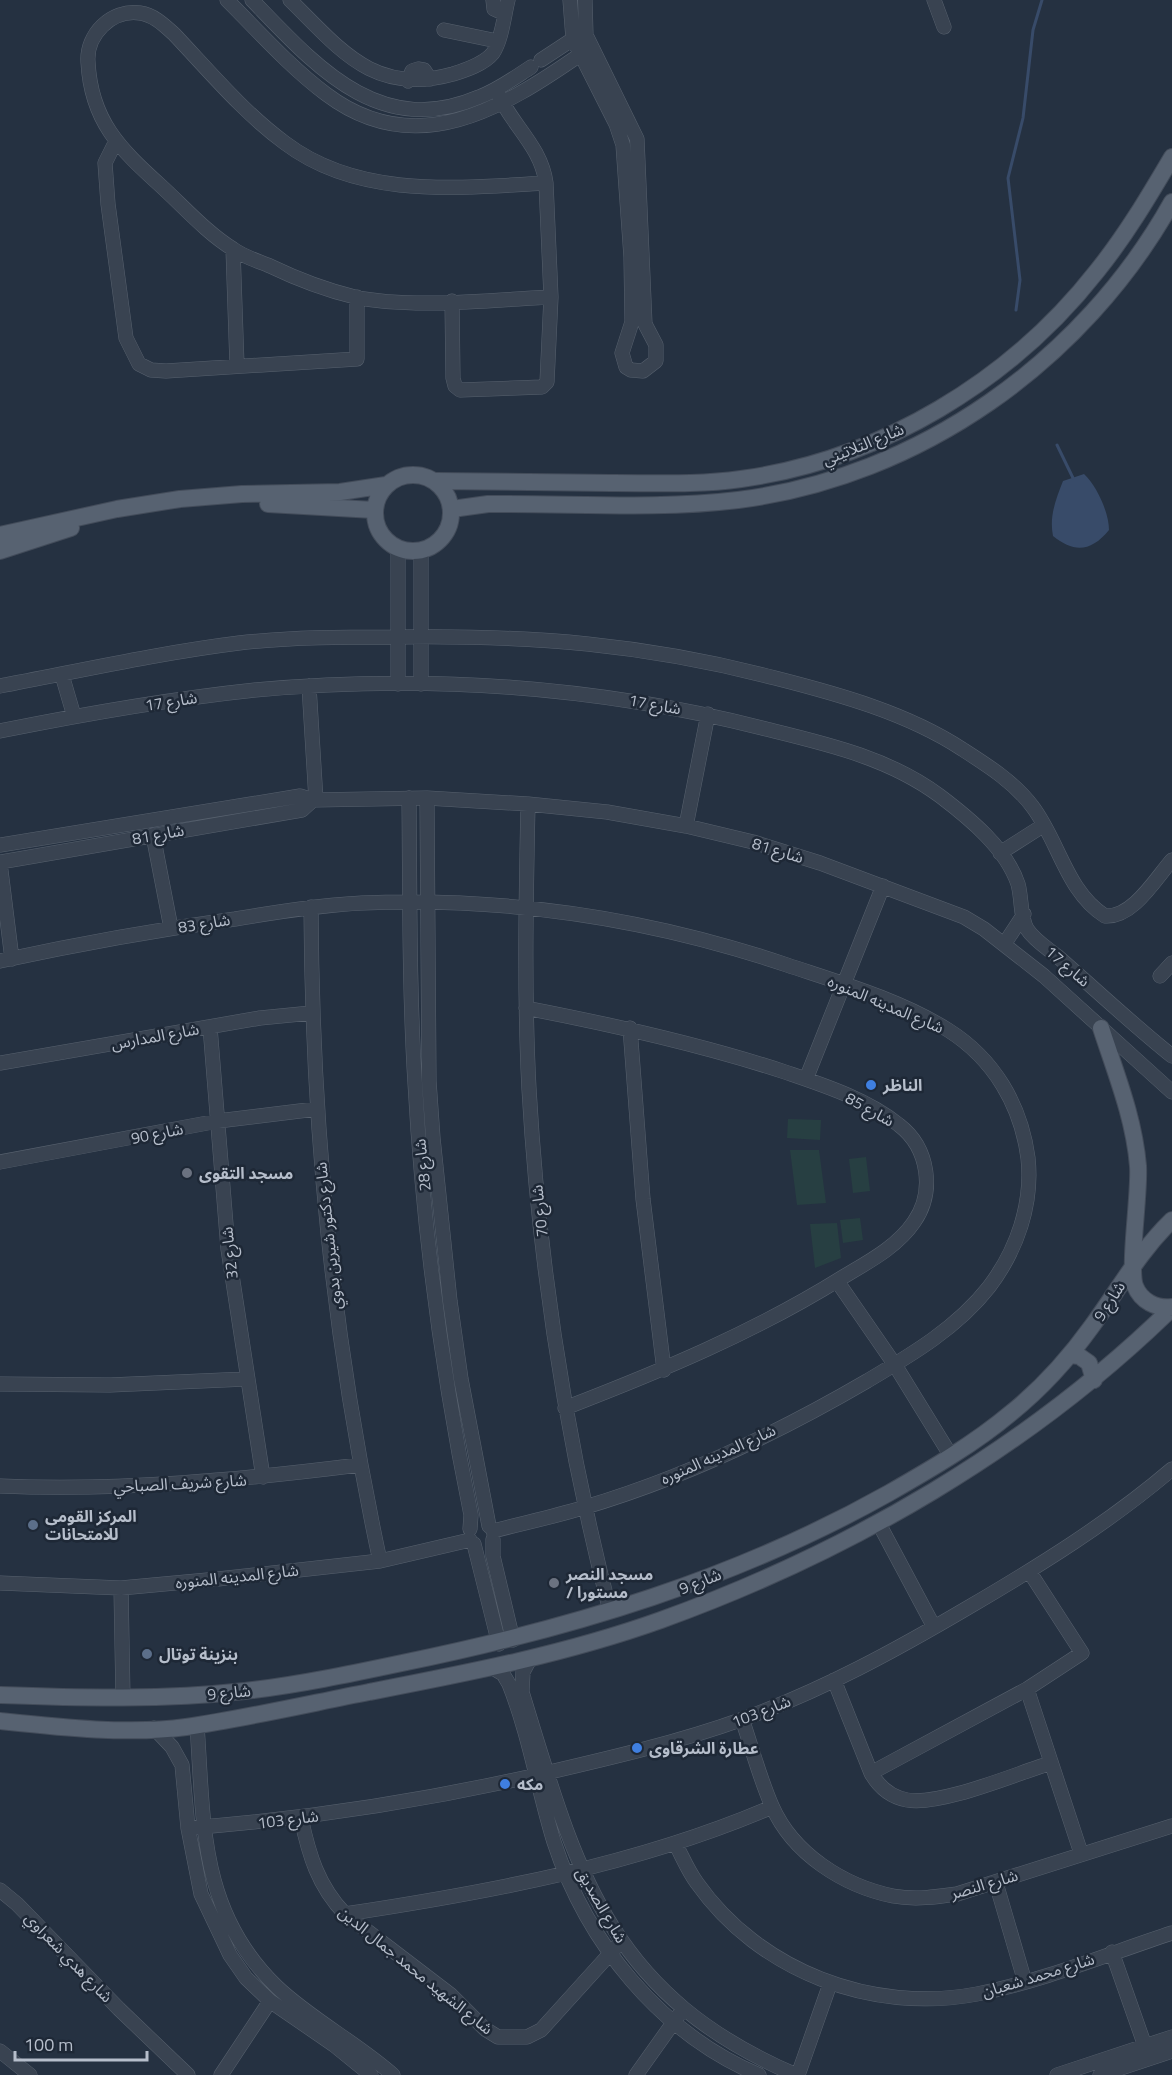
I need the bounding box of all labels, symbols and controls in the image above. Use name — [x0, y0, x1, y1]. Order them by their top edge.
street label: شارع التلاتيني — [819, 417, 908, 472]
street label: شارع 17 — [143, 685, 199, 718]
street label: شارع 17 — [627, 688, 683, 721]
street label: شارع 81 — [130, 818, 186, 851]
street label: شارع 81 — [749, 831, 807, 870]
street label: شارع 83 — [176, 907, 232, 940]
street label: شارع 17 — [1040, 940, 1096, 993]
street label: شارع المدينه المنوره — [824, 969, 948, 1040]
street label: شارع المدارس — [109, 1016, 201, 1057]
place label: الناظر — [882, 1073, 922, 1097]
marker: الناظر — [864, 1078, 878, 1092]
street label: شارع 85 — [841, 1086, 899, 1133]
street label: شارع 90 — [129, 1116, 185, 1151]
street label: شارع 28 — [407, 1137, 438, 1192]
place label: مسجد التقوى — [199, 1161, 293, 1185]
street label: شارع دكتور شيرين بدوي — [308, 1161, 349, 1311]
marker: مسجد التقوى — [180, 1166, 194, 1180]
street label: شارع 70 — [524, 1183, 555, 1238]
street label: شارع 32 — [214, 1225, 245, 1280]
street label: شارع 9 — [1087, 1276, 1132, 1326]
street label: شارع المدينه المنوره — [656, 1418, 780, 1491]
street label: شارع شريف الصباحي — [113, 1468, 247, 1499]
place label: المركز القومى للامتحانات — [45, 1504, 137, 1546]
marker: المركز القومى للامتحانات — [26, 1518, 40, 1532]
street label: شارع المدينه المنوره — [174, 1558, 300, 1595]
place label: مسجد النصر / مستورا — [565, 1562, 653, 1604]
street label: شارع 9 — [675, 1562, 725, 1601]
marker: مسجد النصر / مستورا — [547, 1576, 561, 1590]
place label: بنزينة توتال — [159, 1642, 238, 1666]
marker: بنزينة توتال — [140, 1647, 154, 1661]
street label: شارع 9 — [206, 1678, 252, 1707]
street label: شارع 103 — [728, 1689, 794, 1734]
place label: عطارة الشرقاوى — [649, 1736, 759, 1760]
marker: عطارة الشرقاوى — [630, 1741, 644, 1755]
place label: مكه — [517, 1772, 543, 1796]
marker: مكه — [498, 1777, 512, 1791]
street label: شارع 103 — [256, 1803, 320, 1836]
street label: شارع الصديق — [570, 1863, 633, 1948]
street label: شارع النصر — [946, 1863, 1021, 1906]
street label: شارع الشهيد محمد جمال الدين — [333, 1900, 499, 2041]
street label: شارع هدي شعراوي — [19, 1906, 119, 2008]
street label: شارع محمد شعبان — [979, 1946, 1098, 2004]
scale bar — [15, 2024, 147, 2062]
text: 100 m — [24, 2031, 73, 2058]

